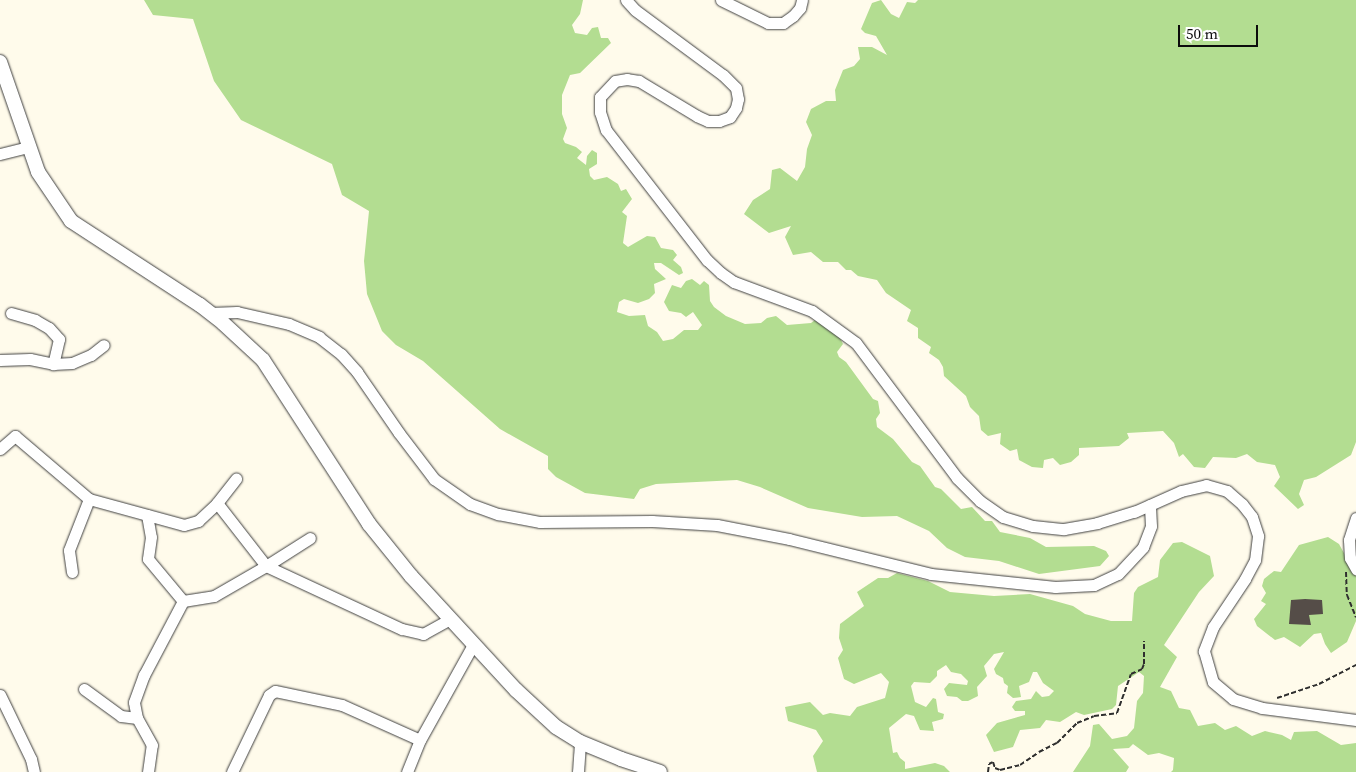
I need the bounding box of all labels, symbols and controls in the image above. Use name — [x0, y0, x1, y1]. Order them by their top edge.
scale bar — [1181, 15, 1261, 47]
text: 50 m — [1186, 23, 1218, 44]

